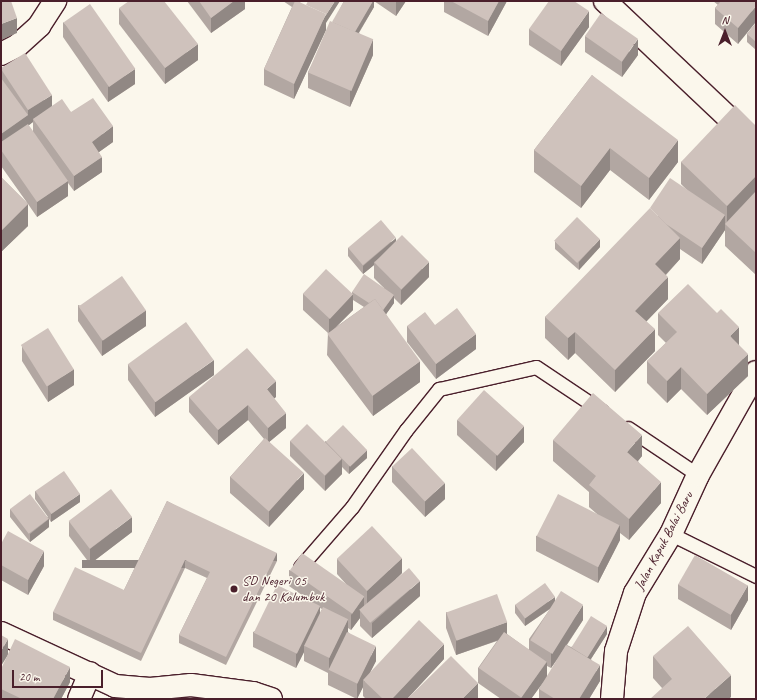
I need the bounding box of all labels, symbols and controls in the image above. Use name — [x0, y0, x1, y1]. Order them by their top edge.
north arrow — [705, 12, 745, 52]
text: N — [722, 13, 728, 27]
street label: Jalan Kapuk Balai Baru — [631, 488, 697, 594]
place label: SD Negeri 05 dan 20 Kalumbuk — [242, 573, 324, 606]
marker: SD Negeri 05 dan 20 Kalumbuk — [229, 584, 239, 594]
scale bar — [14, 662, 105, 688]
text: 20 m — [19, 669, 39, 685]

